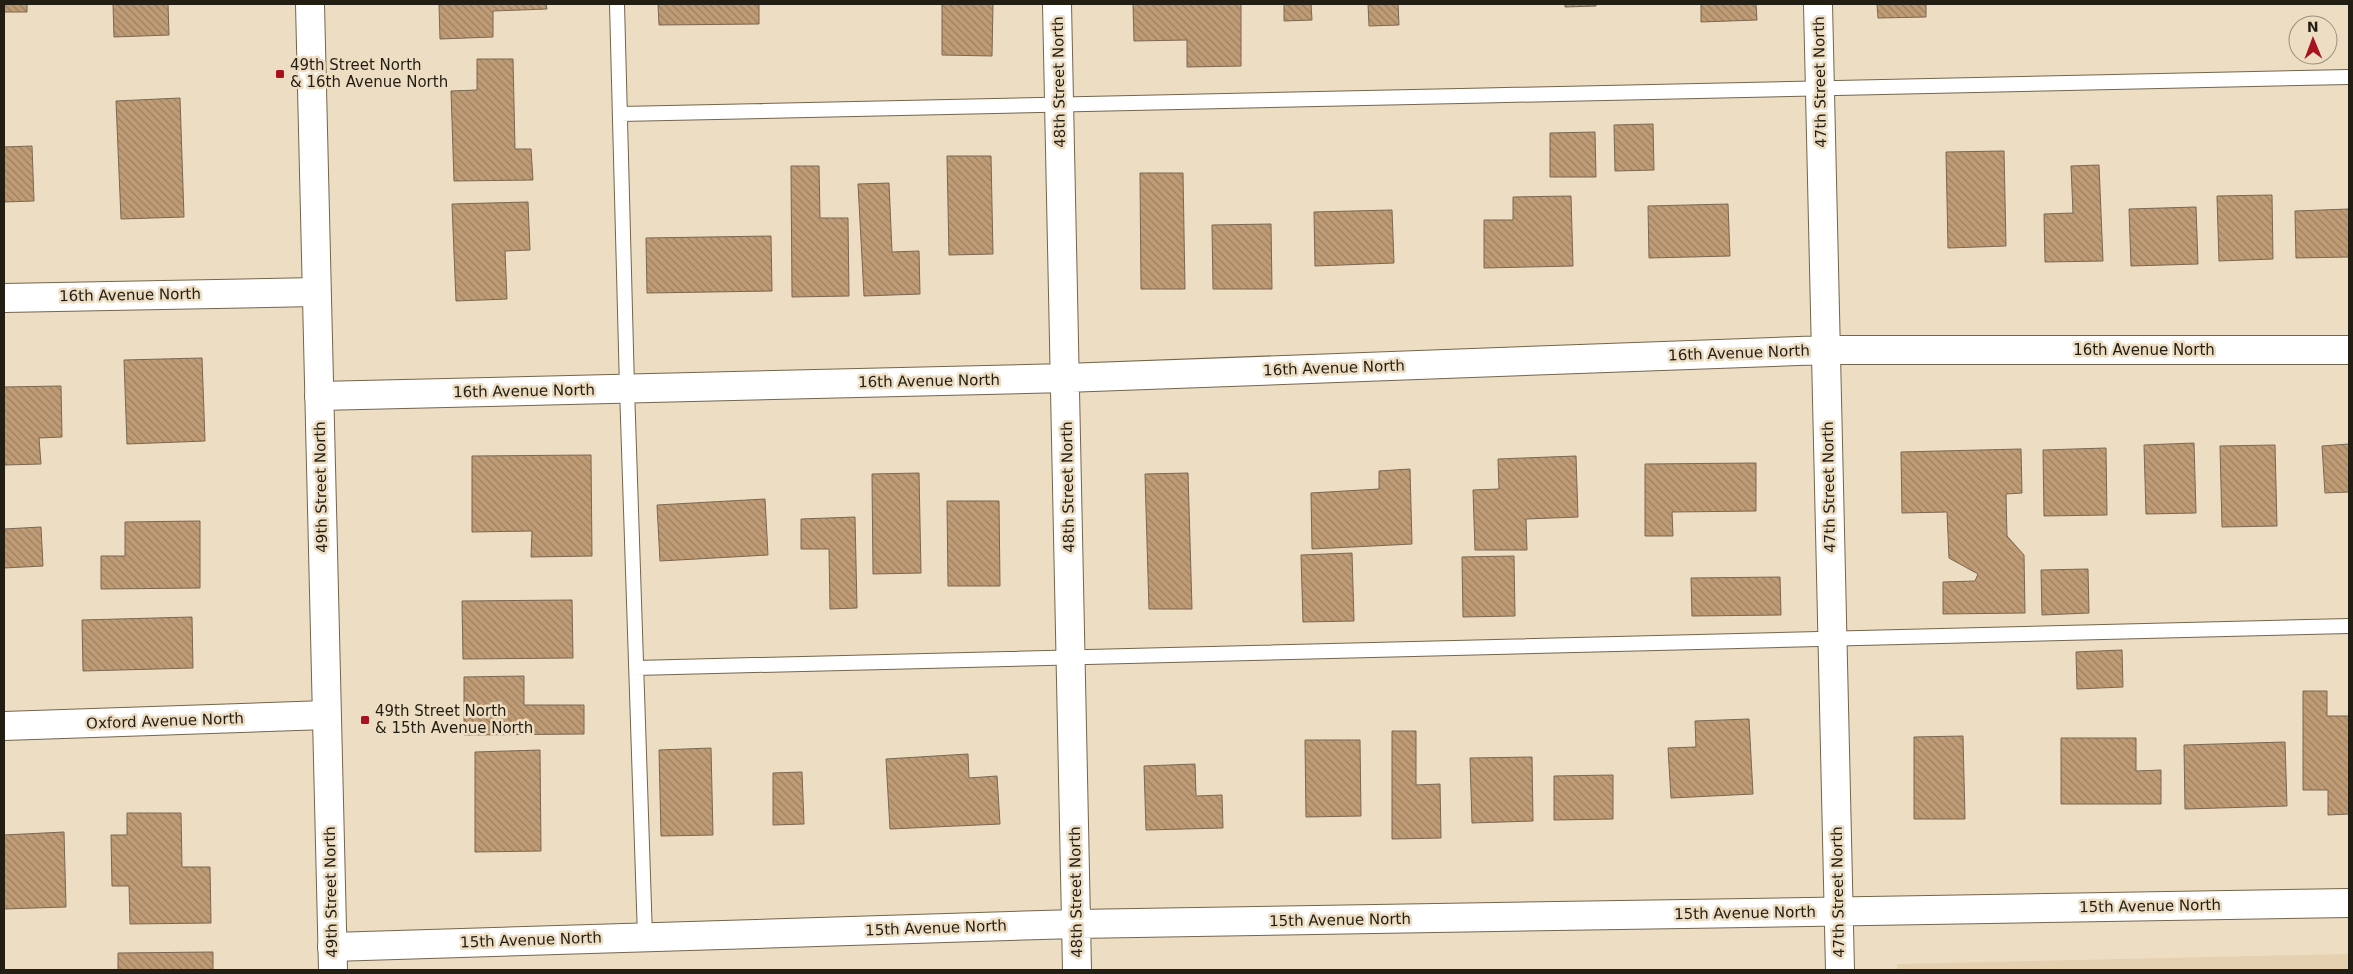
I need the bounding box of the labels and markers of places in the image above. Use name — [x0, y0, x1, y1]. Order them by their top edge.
place label: 49th Street North & 16th Avenue North — [290, 56, 448, 91]
marker: 49th Street North & 16th Avenue North — [274, 68, 286, 80]
place label: 49th Street North & 15th Avenue North — [375, 702, 533, 737]
marker: 49th Street North & 15th Avenue North — [359, 714, 371, 726]

